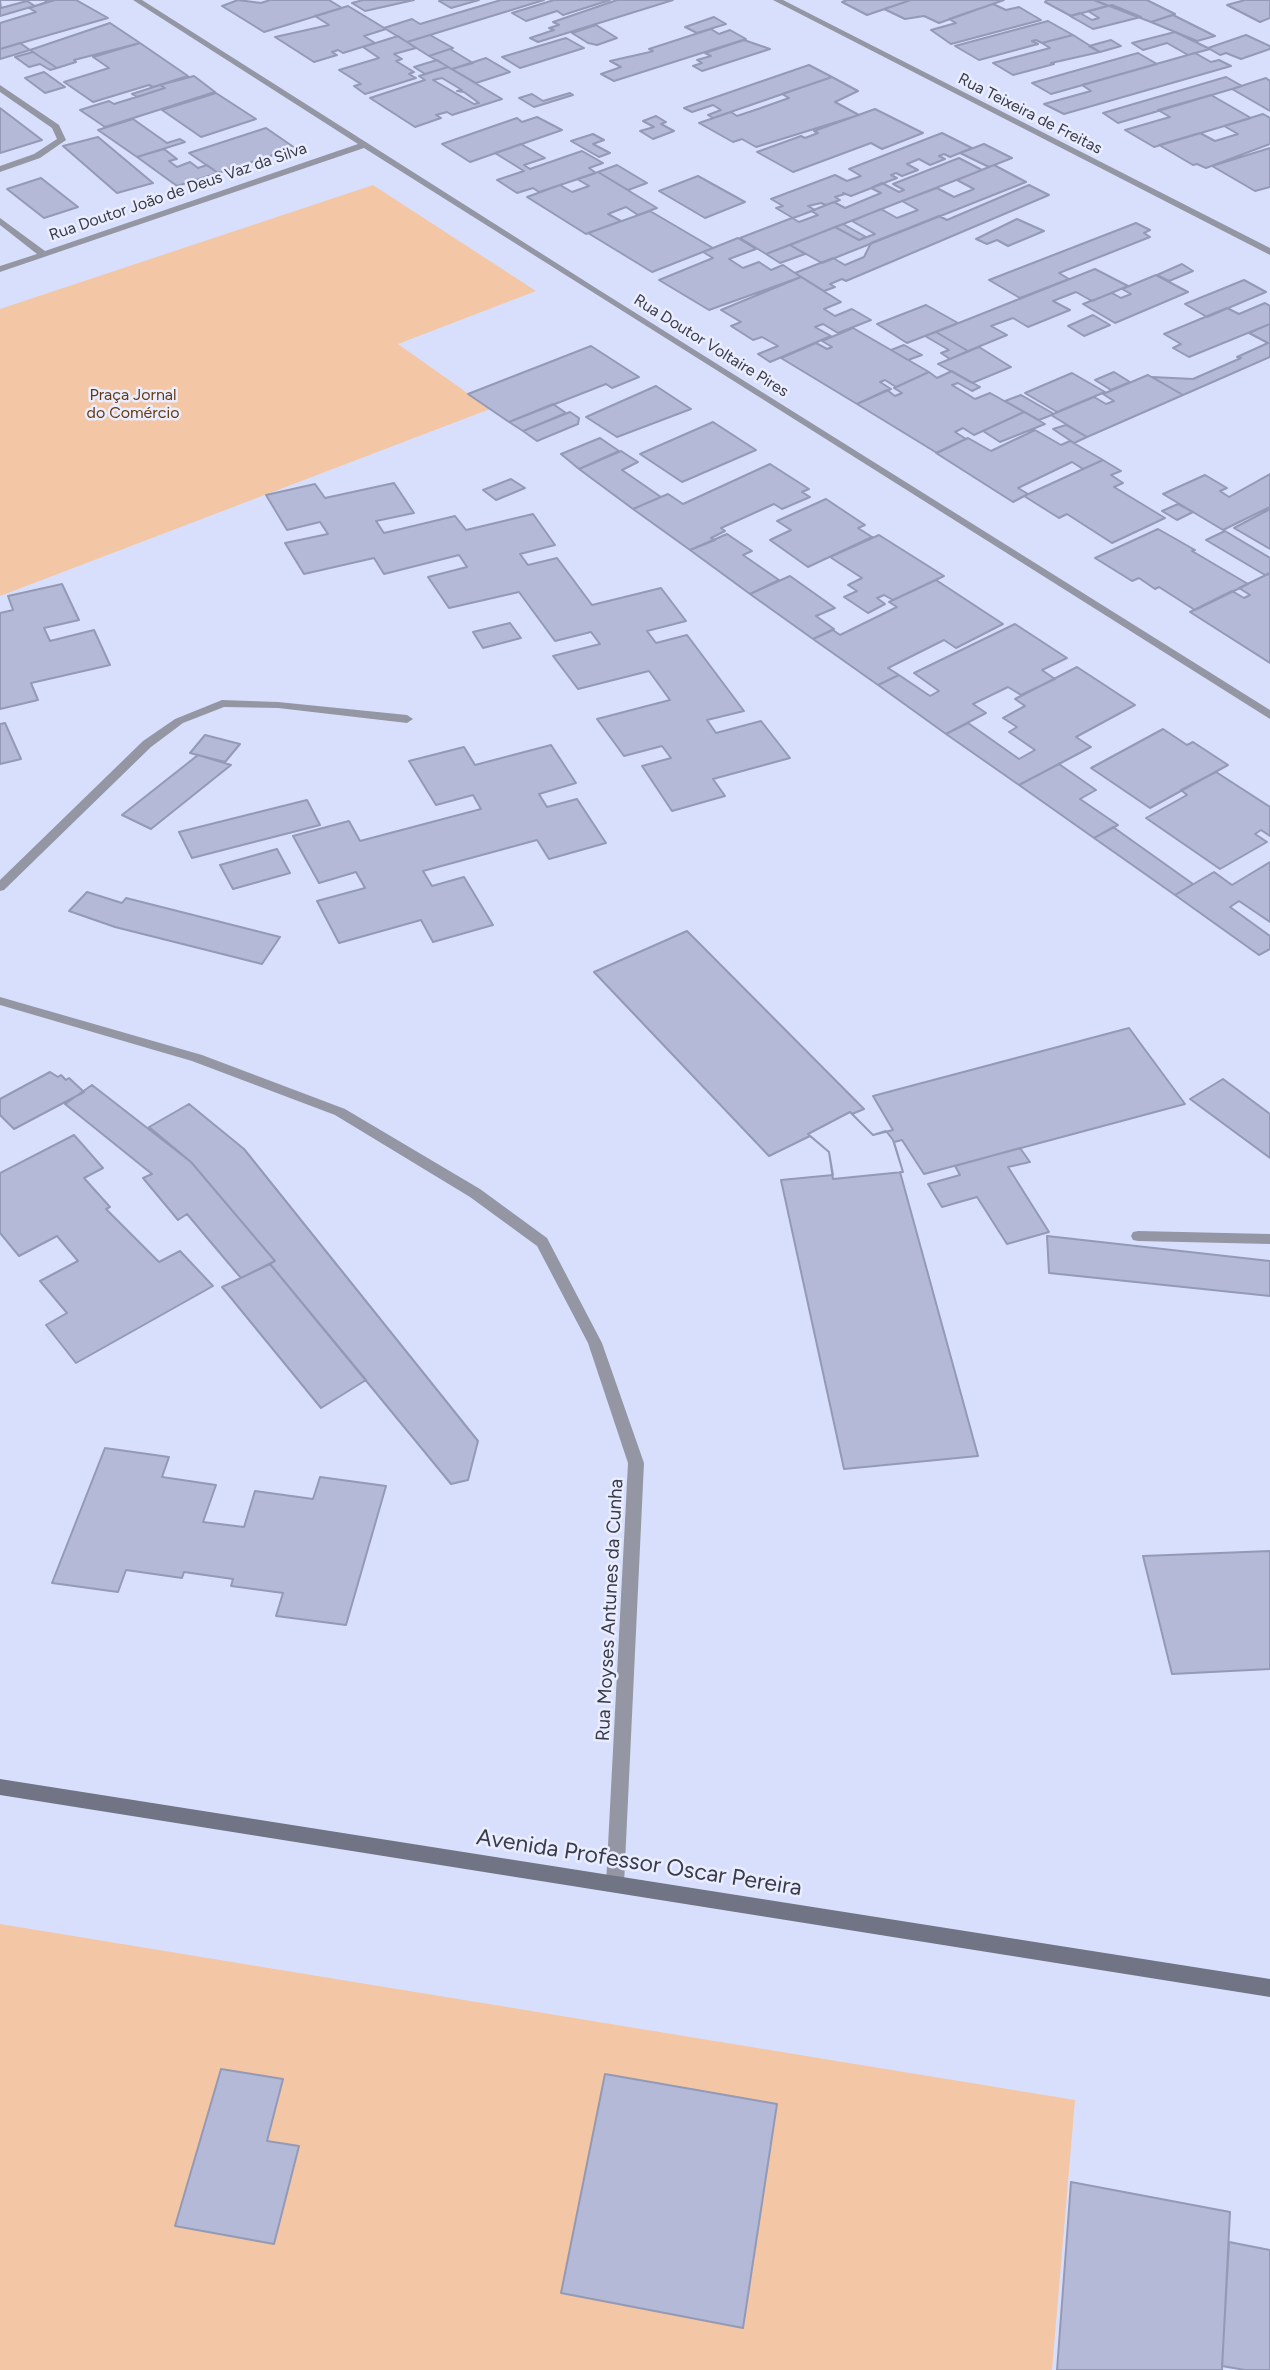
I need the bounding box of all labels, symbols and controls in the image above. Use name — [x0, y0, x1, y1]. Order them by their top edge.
street label: Rua Teixeira de Freitas — [955, 69, 1105, 159]
street label: Rua Doutor João de Deus Vaz da Silva — [47, 139, 309, 245]
street label: Rua Doutor Voltaire Pires — [630, 291, 792, 401]
park label: Praça Jornal do Comércio — [87, 385, 179, 423]
street label: Rua Moyses Antunes da Cunha — [592, 1478, 628, 1742]
street label: Avenida Professor Oscar Pereira — [474, 1824, 804, 1902]

